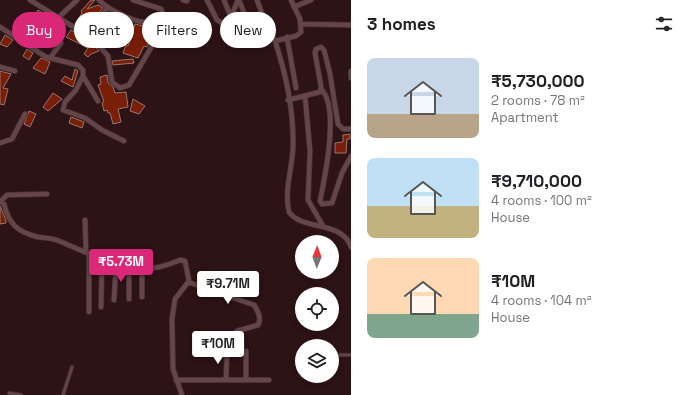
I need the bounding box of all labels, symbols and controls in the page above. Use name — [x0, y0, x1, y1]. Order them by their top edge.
chip: Buy — [12, 12, 66, 48]
chip: Rent — [74, 12, 134, 48]
chip: Filters — [142, 12, 212, 48]
chip: New — [220, 12, 276, 48]
text: 3 homes — [367, 13, 436, 35]
icon: filters — [653, 13, 675, 35]
text: ₹5,730,000 — [491, 70, 585, 92]
icon: home — [399, 74, 447, 122]
text: 2 rooms · 78 m² — [491, 92, 585, 109]
text: Apartment — [491, 109, 559, 126]
text: ₹9,710,000 — [491, 170, 582, 192]
icon: home — [399, 174, 447, 222]
text: 4 rooms · 100 m² — [491, 192, 592, 209]
text: House — [491, 209, 530, 226]
north arrow — [295, 235, 339, 279]
map controls — [295, 235, 339, 383]
pin: ₹5.73M — [88, 249, 154, 283]
text: ₹5.73M — [98, 253, 144, 270]
text: ₹10M — [491, 270, 535, 292]
pin: ₹9.71M — [195, 271, 261, 305]
icon: home — [399, 274, 447, 322]
text: ₹9.71M — [206, 275, 250, 292]
button: locate — [295, 287, 339, 331]
text: 4 rooms · 104 m² — [491, 292, 592, 309]
text: House — [491, 309, 530, 326]
pin: ₹10M — [194, 331, 242, 365]
text: ₹10M — [201, 335, 235, 352]
button: layers — [295, 339, 339, 383]

